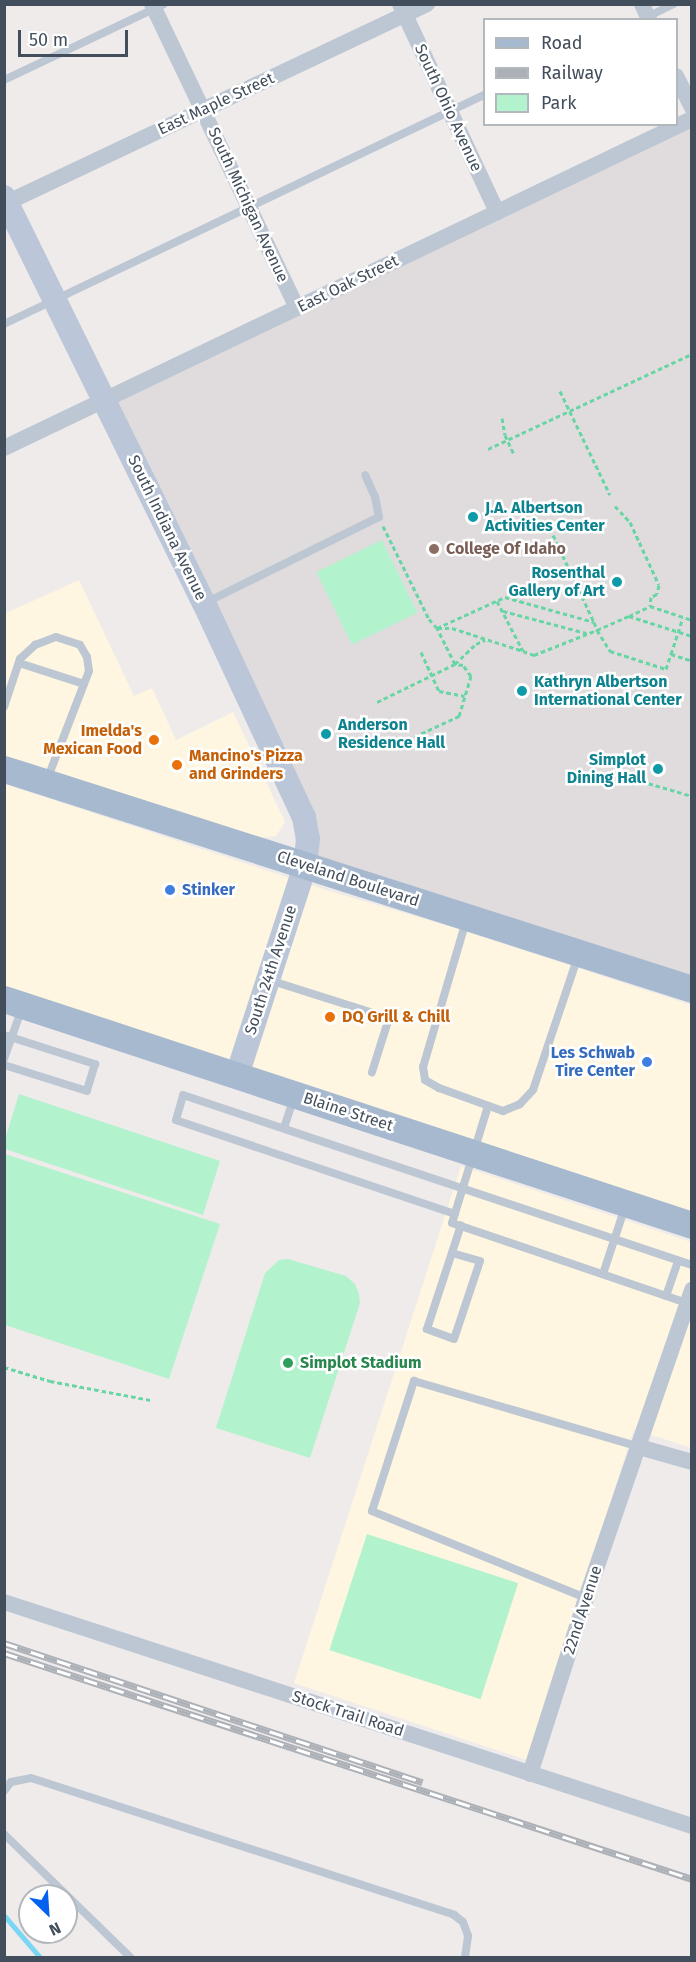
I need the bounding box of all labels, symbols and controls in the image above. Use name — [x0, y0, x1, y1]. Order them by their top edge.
scale bar — [21, 18, 130, 56]
legend — [483, 18, 678, 126]
text: 50 m — [29, 29, 68, 51]
text: Road — [541, 32, 583, 54]
street label: South Ohio Avenue — [410, 41, 486, 175]
text: Railway — [541, 62, 603, 84]
street label: East Maple Street — [155, 69, 277, 139]
text: Park — [541, 92, 576, 114]
street label: South Michigan Avenue — [204, 124, 292, 286]
street label: East Oak Street — [294, 251, 402, 317]
street label: South Indiana Avenue — [124, 452, 210, 604]
place label: J.A. Albertson Activities Center — [485, 498, 605, 536]
marker: J.A. Albertson Activities Center — [466, 510, 480, 524]
place label: College Of Idaho — [446, 539, 566, 559]
marker: College Of Idaho — [427, 542, 441, 556]
place label: Rosenthal Gallery of Art — [508, 563, 605, 601]
marker: Rosenthal Gallery of Art — [610, 575, 624, 589]
place label: Kathryn Albertson International Center — [534, 672, 682, 710]
marker: Kathryn Albertson International Center — [515, 684, 529, 698]
place label: Anderson Residence Hall — [338, 715, 445, 753]
place label: Imelda's Mexican Food — [43, 721, 142, 759]
marker: Anderson Residence Hall — [319, 727, 333, 741]
marker: Imelda's Mexican Food — [147, 733, 161, 747]
place label: Mancino's Pizza and Grinders — [189, 746, 303, 784]
place label: Simplot Dining Hall — [567, 750, 646, 788]
marker: Mancino's Pizza and Grinders — [170, 758, 184, 772]
marker: Simplot Dining Hall — [651, 762, 665, 776]
street label: Cleveland Boulevard — [275, 847, 421, 911]
place label: Stinker — [182, 880, 235, 900]
marker: Stinker — [163, 883, 177, 897]
street label: South 24th Avenue — [241, 903, 301, 1037]
place label: DQ Grill & Chill — [342, 1007, 450, 1027]
marker: DQ Grill & Chill — [323, 1010, 337, 1024]
place label: Les Schwab Tire Center — [551, 1043, 635, 1081]
marker: Les Schwab Tire Center — [640, 1055, 654, 1069]
street label: Blaine Street — [301, 1088, 395, 1136]
place label: Simplot Stadium — [300, 1353, 421, 1373]
marker: Simplot Stadium — [281, 1356, 295, 1370]
street label: 22nd Avenue — [560, 1563, 606, 1657]
street label: Stock Trail Road — [290, 1687, 406, 1741]
north arrow — [18, 1884, 78, 1944]
text: N — [46, 1918, 64, 1940]

